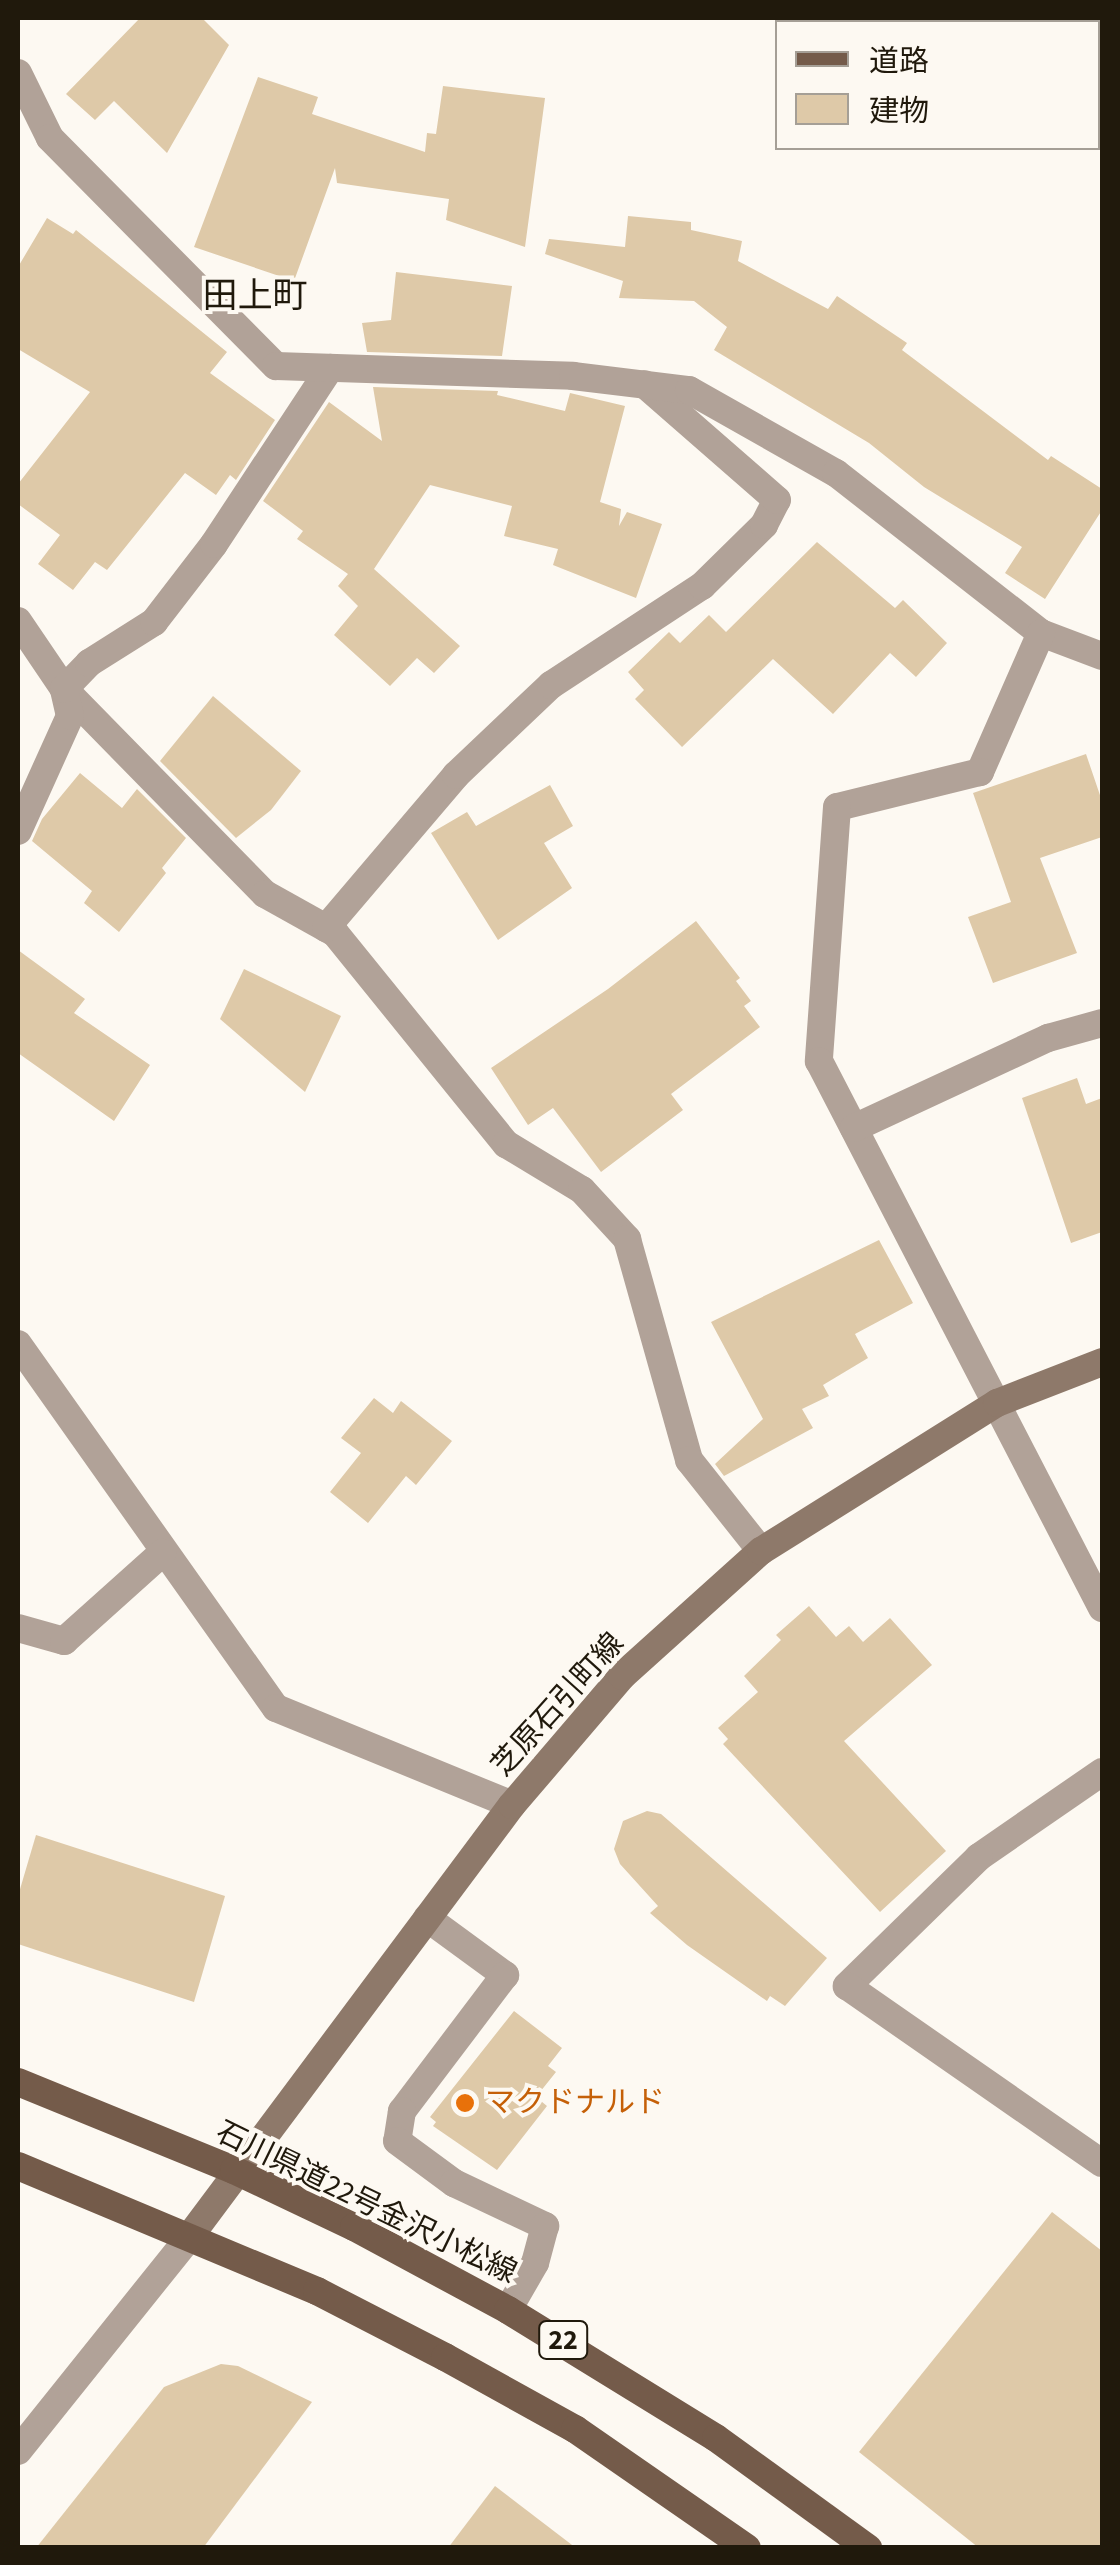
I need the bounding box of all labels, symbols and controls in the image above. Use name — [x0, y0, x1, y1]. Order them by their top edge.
legend — [775, 20, 1100, 150]
text: 道路 — [869, 40, 929, 83]
text: 建物 — [869, 90, 929, 133]
district label: 田上町 — [203, 275, 307, 317]
street label: 芝原石引町線 — [484, 1626, 632, 1784]
place label: マクドナルド — [485, 2085, 665, 2121]
marker: マクドナルド — [454, 2092, 476, 2114]
street label: 石川県道22号金沢小松線 — [210, 2115, 522, 2291]
road number: 22 — [538, 2317, 588, 2363]

